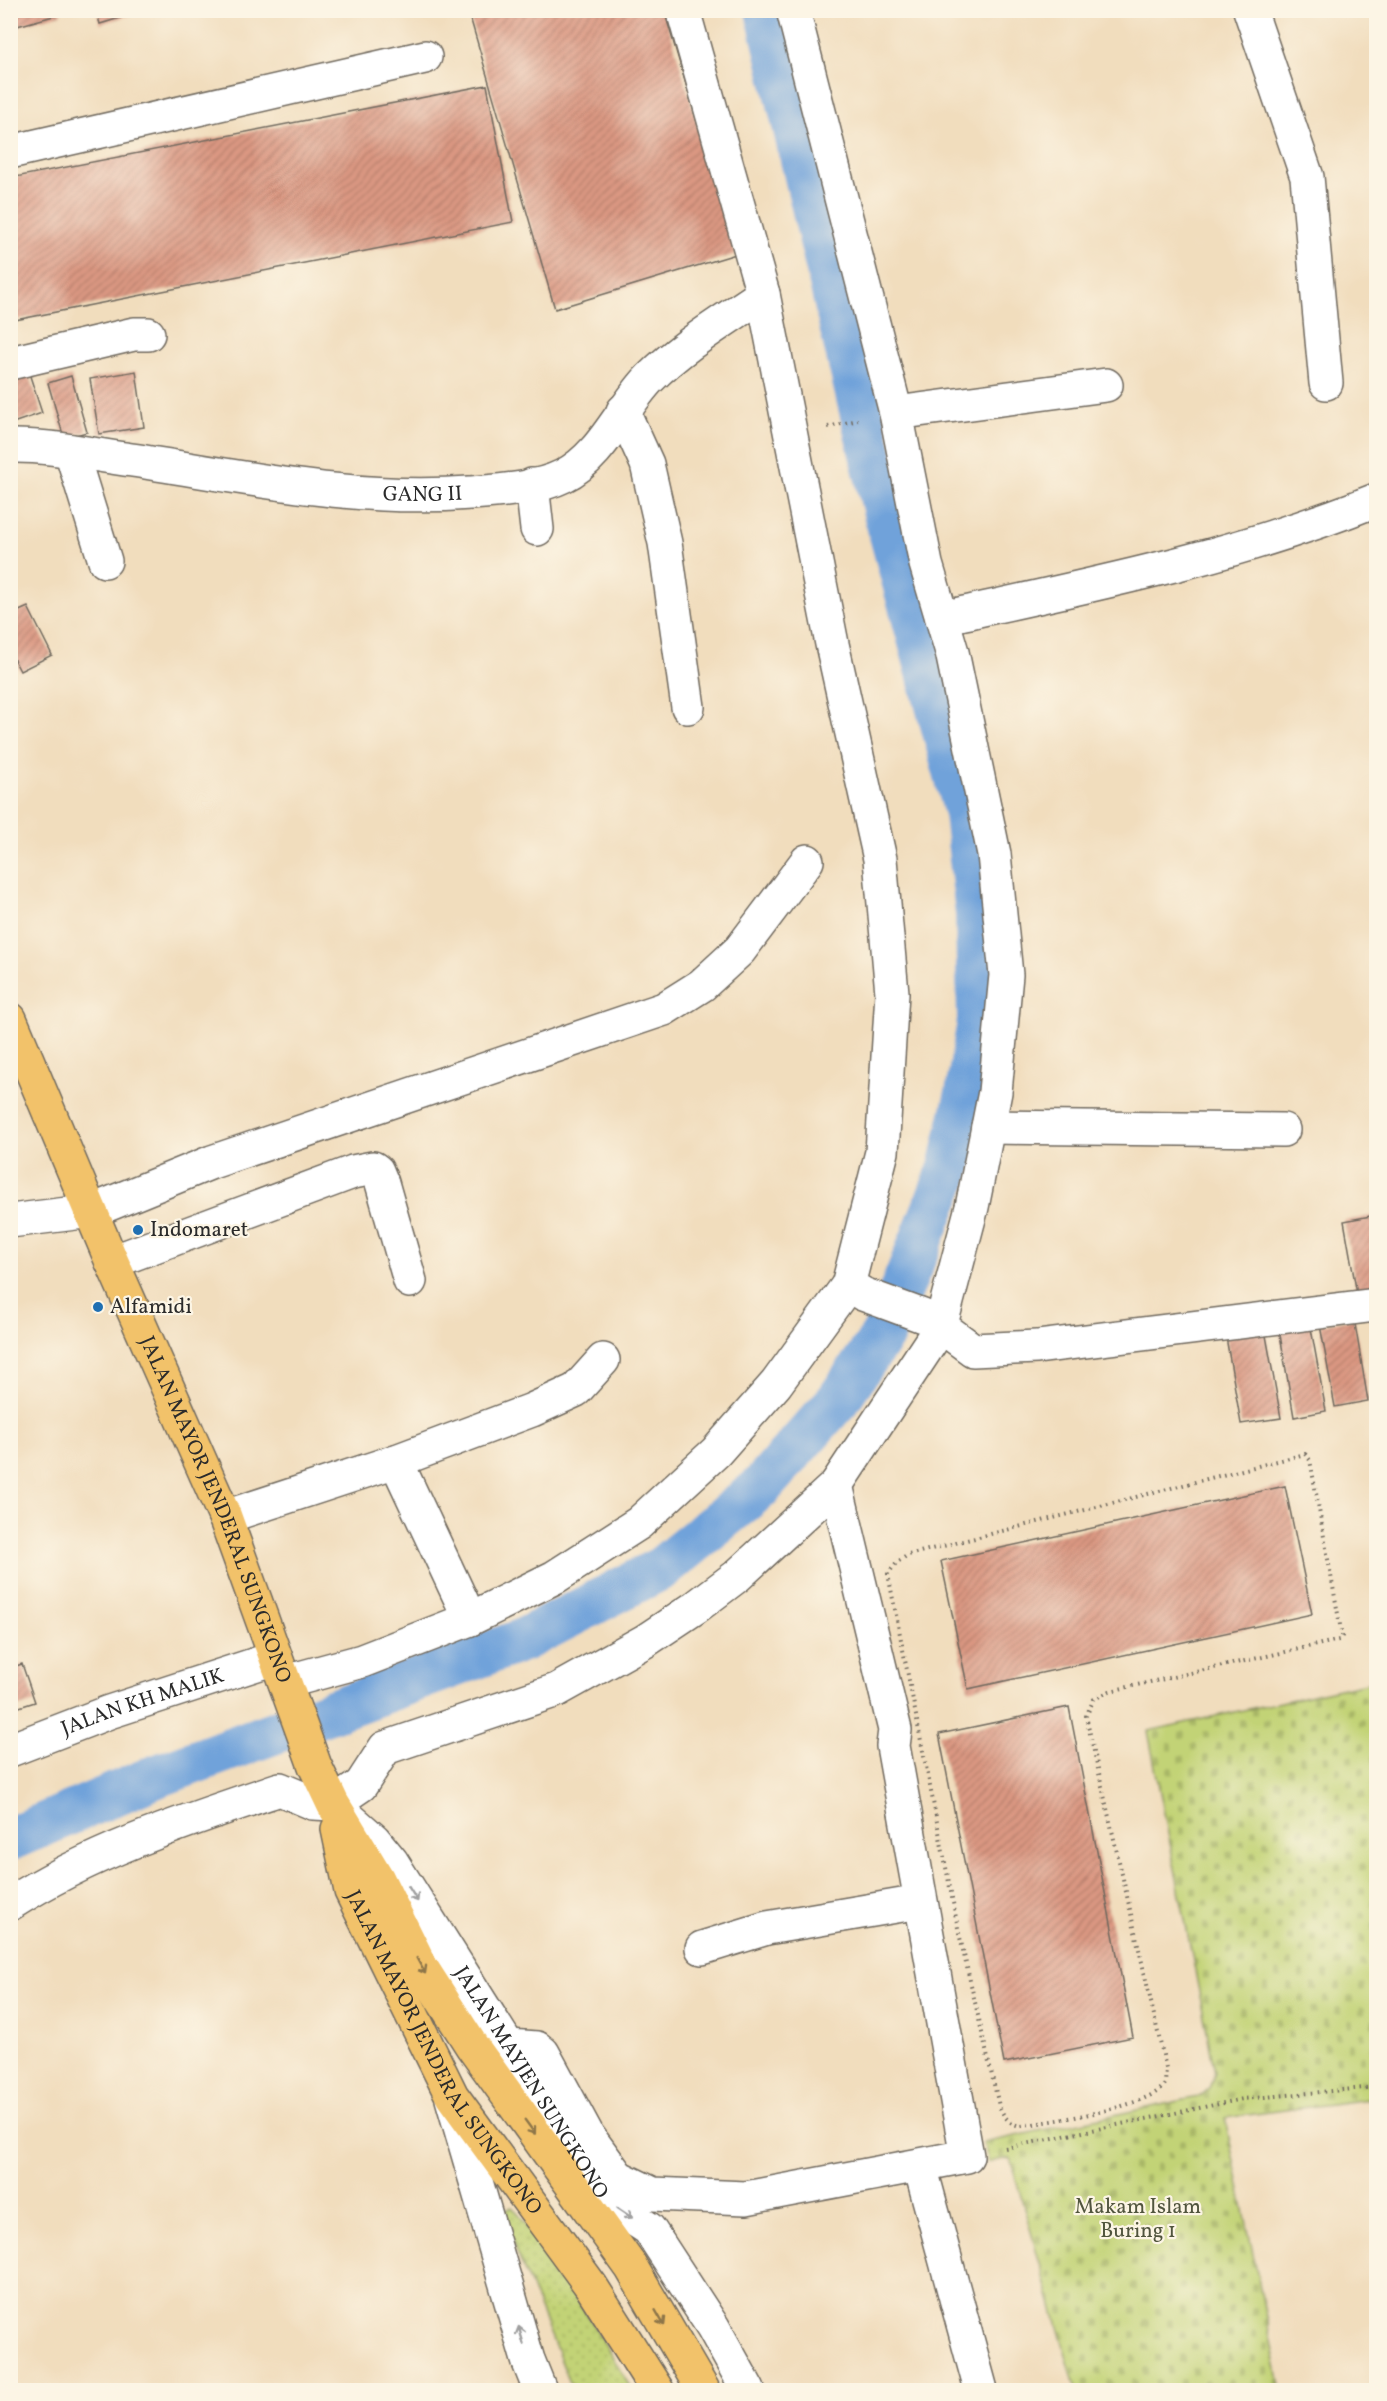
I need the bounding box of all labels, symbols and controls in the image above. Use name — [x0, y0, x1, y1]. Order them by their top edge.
street label: GANG II — [382, 479, 463, 509]
place label: Indomaret — [150, 1216, 248, 1245]
marker: Indomaret — [131, 1223, 145, 1237]
place label: Alfamidi — [110, 1293, 192, 1322]
marker: Alfamidi — [91, 1300, 105, 1314]
street label: JALAN MAYOR JENDERAL SUNGKONO — [132, 1332, 298, 1687]
street label: JALAN KH MALIK — [57, 1661, 228, 1744]
street label: JALAN MAYOR JENDERAL SUNGKONO — [338, 1885, 549, 2221]
one-way arrow — [406, 1886, 419, 1903]
one-way arrow — [416, 1956, 427, 1974]
street label: JALAN MAYJEN SUNGKONO — [447, 1961, 615, 2204]
one-way arrow — [524, 2119, 536, 2135]
park label: Makam Islam Buring 1 — [1075, 2193, 1201, 2246]
one-way arrow — [616, 2206, 633, 2219]
one-way arrow — [655, 2309, 667, 2326]
one-way arrow — [515, 2326, 526, 2345]

